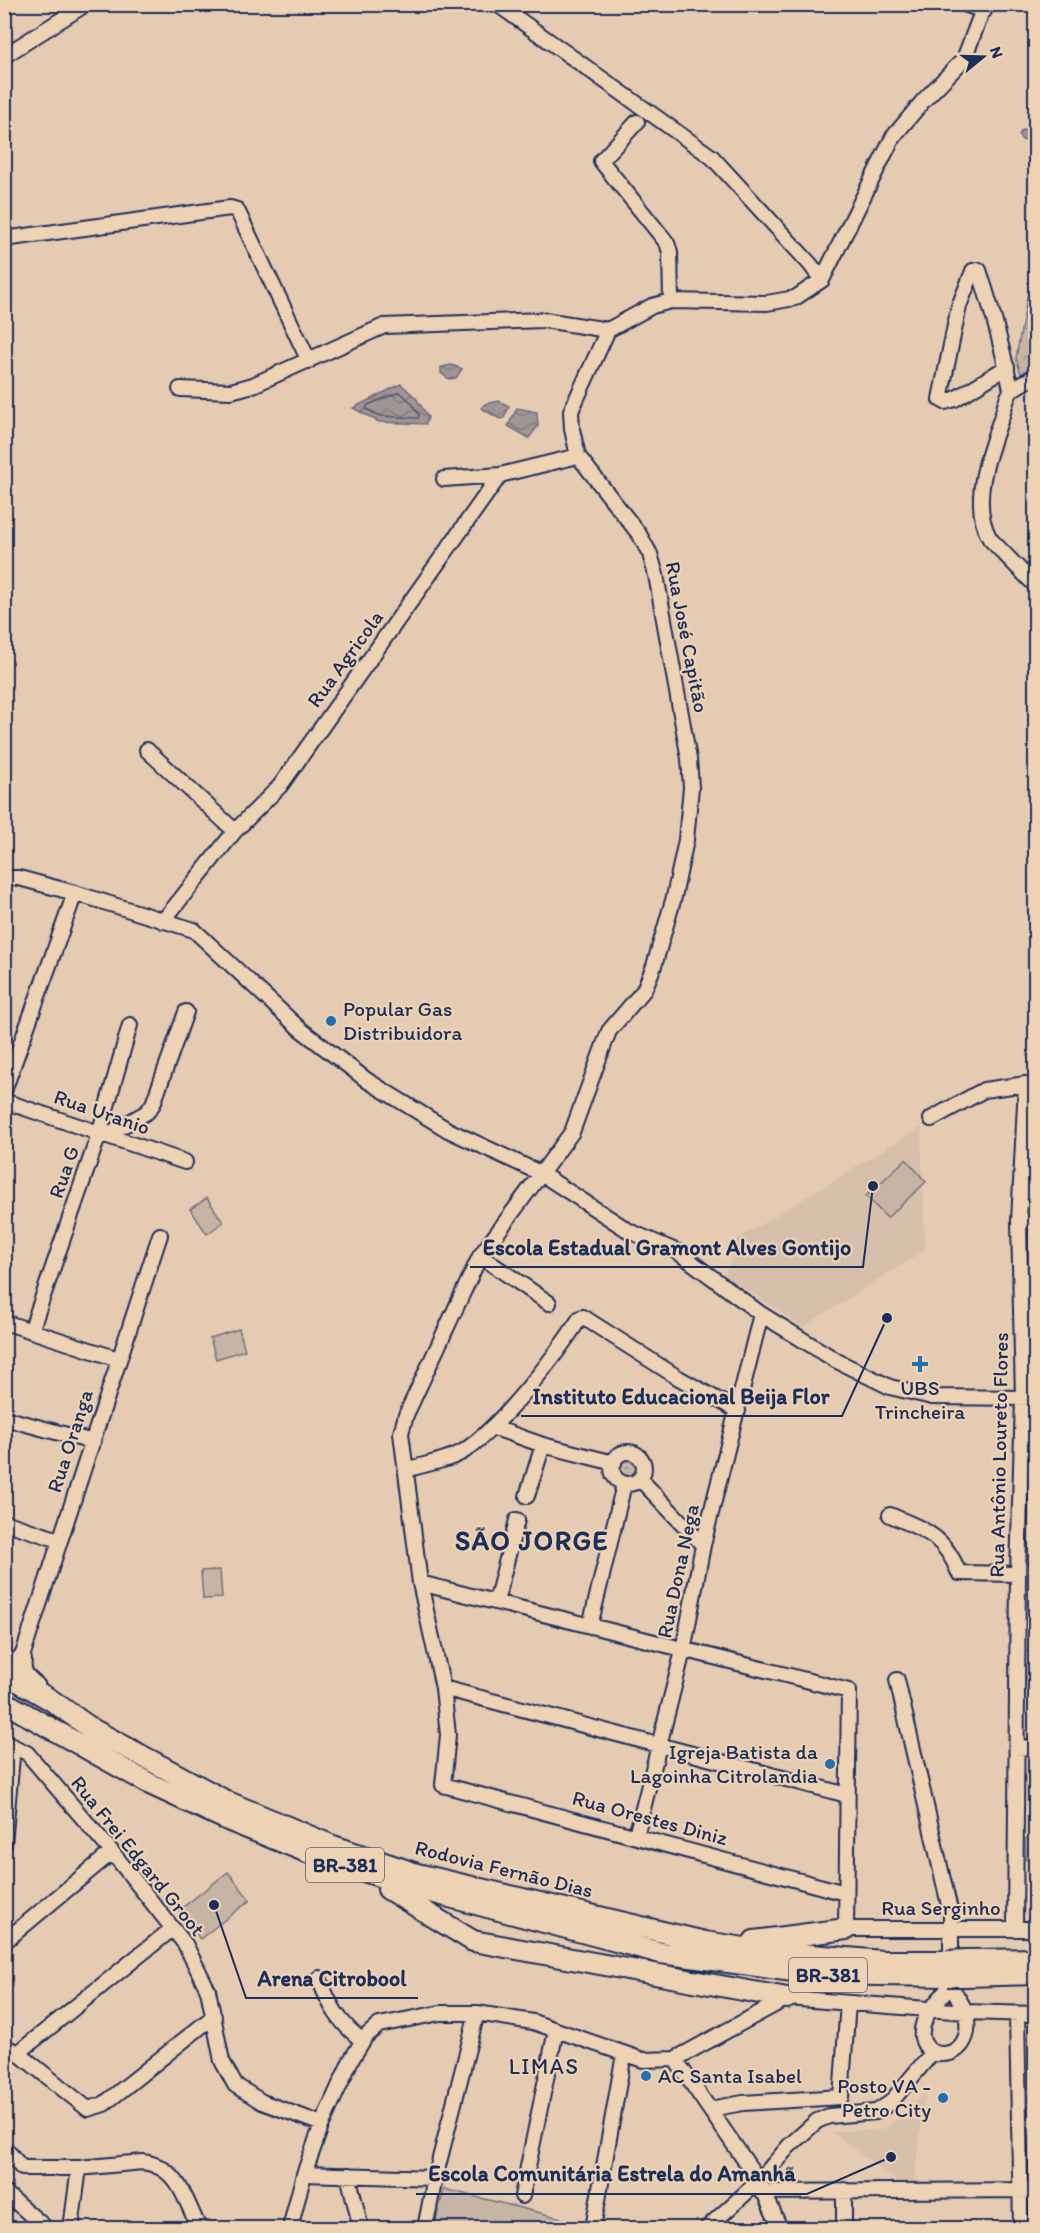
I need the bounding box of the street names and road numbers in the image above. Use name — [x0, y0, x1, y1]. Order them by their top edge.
street label: Rua José Capitão — [661, 559, 714, 715]
street label: Rua Agricola — [301, 605, 388, 712]
street label: Rua Uranio — [51, 1083, 153, 1140]
street label: Rua G — [43, 1142, 84, 1201]
street label: Rua Antônio Loureto Flores — [984, 1332, 1013, 1578]
street label: Rua Oranga — [41, 1386, 98, 1495]
street label: Rua Dona Nega — [651, 1501, 704, 1640]
street label: Rua Frei Edgard Groot — [66, 1770, 211, 1941]
street label: Rua Orestes Diniz — [570, 1785, 731, 1850]
street label: Rodovia Fernão Dias — [413, 1834, 596, 1903]
road number: BR-381 — [306, 1848, 384, 1882]
street label: Rua Serginho — [881, 1895, 1001, 1920]
road number: BR-381 — [789, 1958, 867, 1992]

